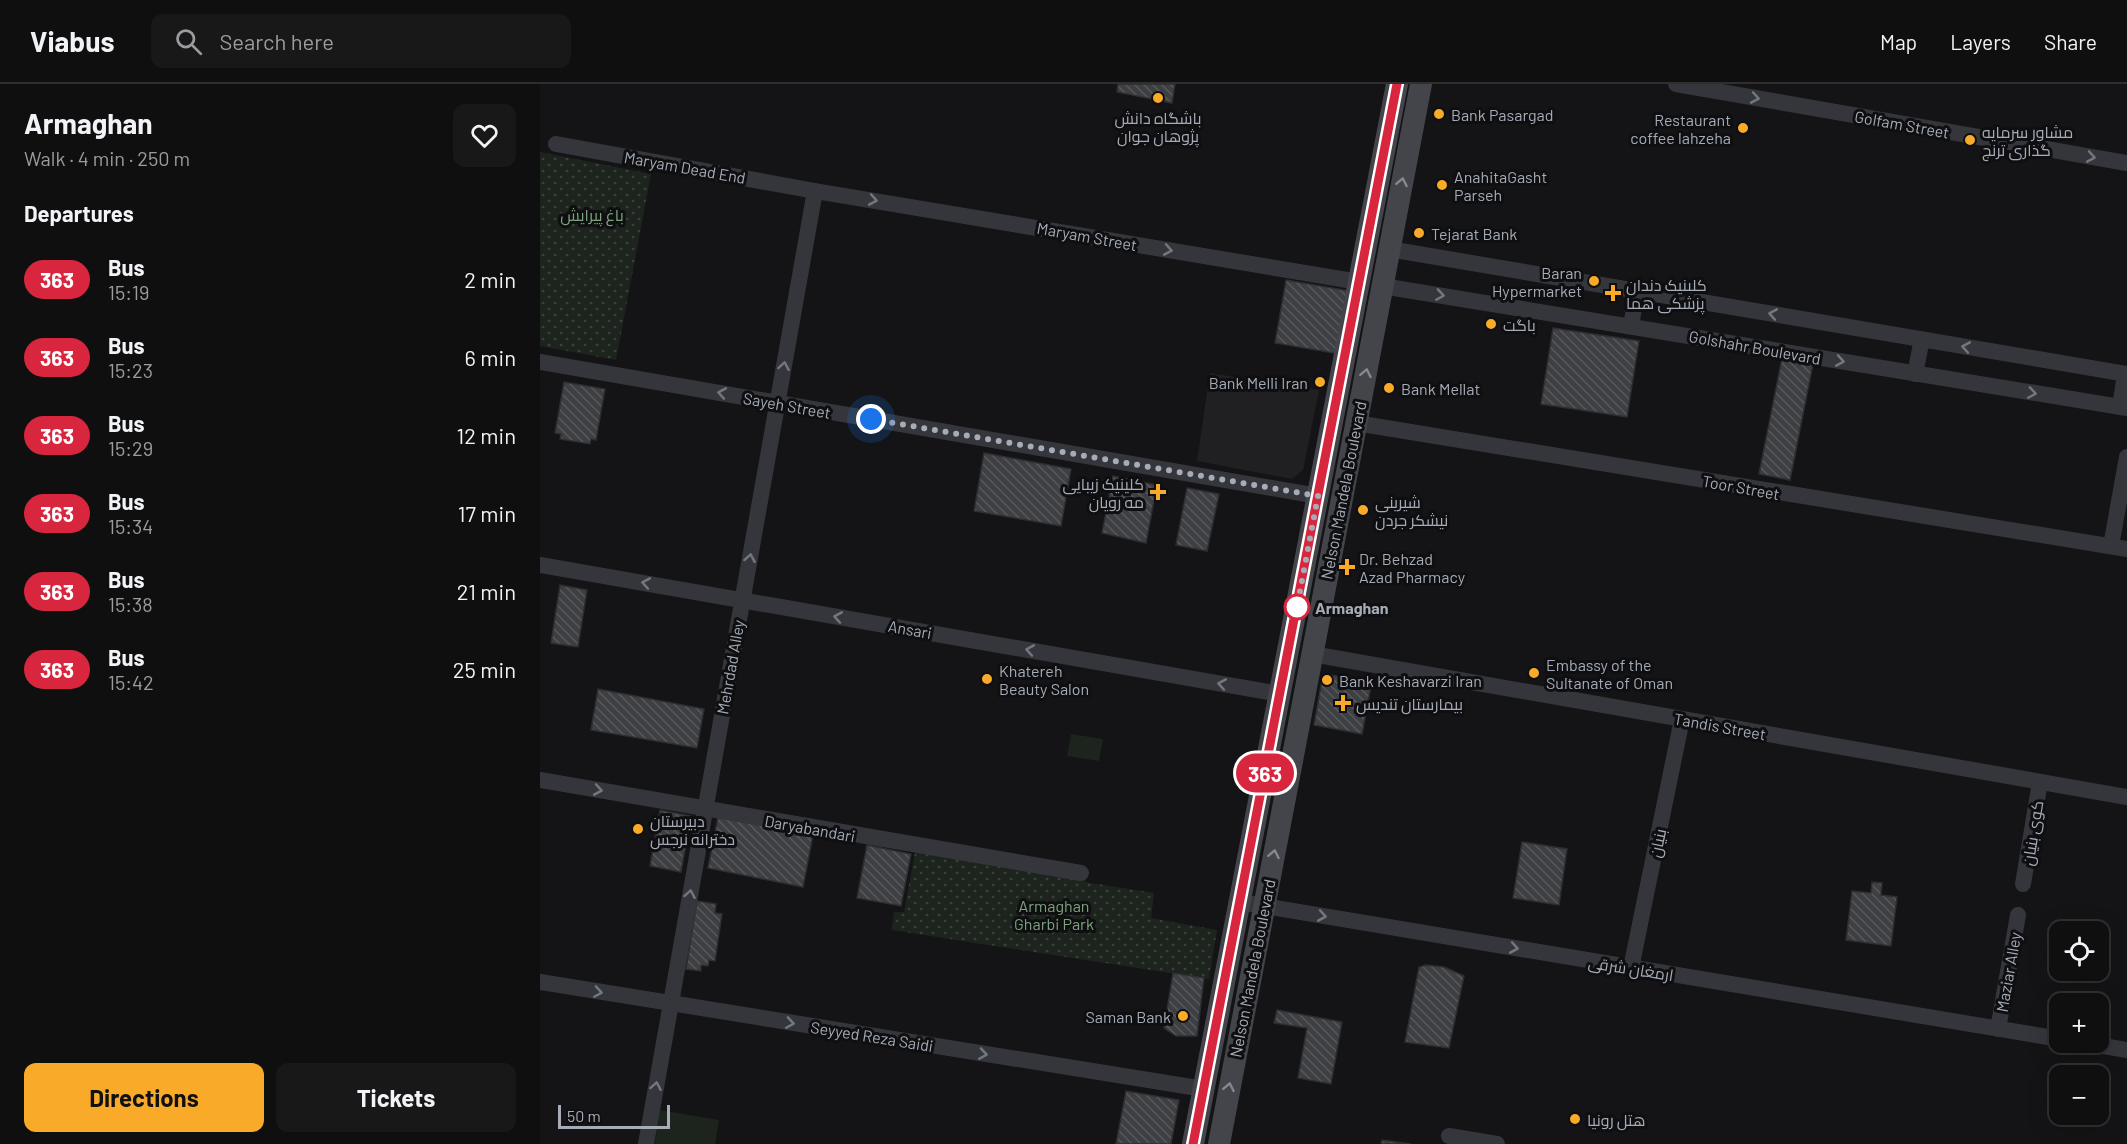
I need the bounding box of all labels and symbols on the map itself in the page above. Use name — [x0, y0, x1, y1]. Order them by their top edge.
marker: باشگاه دانش پژوهان جوان — [1151, 91, 1165, 105]
one-way arrow — [1749, 91, 1759, 104]
place label: Bank Pasargad — [1451, 105, 1554, 124]
street label: Golfam Street — [1853, 106, 1951, 142]
marker: Bank Pasargad — [1432, 107, 1446, 121]
place label: باشگاه دانش پژوهان جوان — [1114, 108, 1202, 148]
place label: Restaurant coffee lahzeha — [1630, 110, 1731, 147]
marker: Restaurant coffee lahzeha — [1736, 121, 1750, 135]
place label: مشاور سرمایه گذاری ترنج — [1982, 122, 2073, 162]
marker: مشاور سرمایه گذاری ترنج — [1963, 133, 1977, 147]
street label: Maryam Dead End — [623, 147, 747, 187]
one-way arrow — [2086, 150, 2096, 163]
place label: AnahitaGasht Parseh — [1454, 167, 1547, 204]
one-way arrow — [1395, 177, 1408, 187]
marker: AnahitaGasht Parseh — [1435, 178, 1449, 192]
one-way arrow — [868, 194, 877, 206]
park label: باغ پیرایش — [560, 205, 624, 227]
street label: Maryam Street — [1035, 218, 1139, 254]
place label: Tejarat Bank — [1431, 224, 1517, 243]
marker: Tejarat Bank — [1412, 226, 1426, 240]
one-way arrow — [1163, 243, 1173, 256]
place label: Baran Hypermarket — [1492, 263, 1582, 300]
marker: Baran Hypermarket — [1587, 274, 1601, 288]
place label: کلینیک دندان پزشکی هما — [1626, 275, 1707, 315]
marker: کلینیک دندان پزشکی هما — [1604, 284, 1622, 302]
one-way arrow — [1435, 289, 1445, 301]
one-way arrow — [1769, 309, 1778, 321]
place label: باگت — [1503, 315, 1536, 335]
marker: باگت — [1484, 317, 1498, 331]
street label: Golshahr Boulevard — [1687, 326, 1823, 368]
one-way arrow — [1961, 341, 1970, 353]
one-way arrow — [1834, 354, 1844, 367]
one-way arrow — [777, 361, 790, 371]
one-way arrow — [1359, 369, 1372, 379]
place label: Bank Melli Iran — [1209, 373, 1308, 392]
marker: Bank Melli Iran — [1313, 375, 1327, 389]
place label: Bank Mellat — [1401, 379, 1480, 398]
marker: Bank Mellat — [1382, 381, 1396, 395]
one-way arrow — [2027, 386, 2037, 399]
one-way arrow — [717, 388, 727, 400]
street label: Sayeh Street — [742, 388, 832, 422]
street label: Nelson Mandela Boulevard — [1316, 399, 1370, 581]
your location — [856, 404, 886, 434]
street label: Toor Street — [1701, 471, 1781, 503]
place label: کلینیک زیبایی مه رویان — [1062, 474, 1144, 513]
marker: کلینیک زیبایی مه رویان — [1149, 483, 1167, 501]
place label: شیرینی نیشکر جردن — [1375, 492, 1448, 531]
marker: شیرینی نیشکر جردن — [1356, 503, 1370, 517]
place label: Dr. Behzad Azad Pharmacy — [1359, 549, 1466, 586]
one-way arrow — [743, 553, 756, 563]
marker: Dr. Behzad Azad Pharmacy — [1340, 560, 1354, 574]
one-way arrow — [641, 577, 651, 590]
marker: Armaghan — [1284, 594, 1310, 620]
place label: Armaghan — [1315, 598, 1389, 617]
one-way arrow — [833, 611, 843, 624]
street label: Ansari — [887, 616, 933, 642]
street label: Mehrdad Alley — [712, 617, 748, 716]
one-way arrow — [1025, 644, 1035, 657]
place label: Embassy of the Sultanate of Oman — [1546, 655, 1673, 692]
place label: Khatereh Beauty Salon — [999, 661, 1089, 698]
marker: Embassy of the Sultanate of Oman — [1527, 666, 1541, 680]
place label: Bank Keshavarzi Iran — [1339, 671, 1482, 690]
marker: Khatereh Beauty Salon — [980, 672, 994, 686]
marker: Bank Keshavarzi Iran — [1320, 673, 1334, 687]
one-way arrow — [1218, 678, 1228, 691]
marker: بیمارستان تندیس — [1334, 694, 1352, 712]
place label: بیمارستان تندیس — [1356, 694, 1463, 715]
street label: Tandis Street — [1673, 709, 1767, 743]
line badge: 363 — [1230, 754, 1300, 792]
one-way arrow — [593, 784, 602, 796]
street label: کوی بنیان — [2017, 799, 2049, 867]
place label: دبیرستان دخترانه نرجس — [650, 811, 735, 850]
street label: Daryabandari — [763, 811, 857, 845]
marker: دبیرستان دخترانه نرجس — [631, 822, 645, 836]
street label: بنیان — [1645, 827, 1671, 860]
one-way arrow — [1267, 849, 1280, 859]
street label: Nelson Mandela Boulevard — [1225, 877, 1279, 1059]
one-way arrow — [683, 890, 696, 900]
park label: Armaghan Gharbi Park — [1014, 896, 1094, 933]
one-way arrow — [1316, 909, 1326, 922]
street label: Maziar Alley — [1992, 930, 2024, 1013]
one-way arrow — [1509, 941, 1519, 954]
street label: ارمغان شرقی — [1587, 952, 1675, 986]
one-way arrow — [593, 985, 602, 997]
place label: Saman Bank — [1086, 1007, 1171, 1026]
marker: Saman Bank — [1176, 1009, 1190, 1023]
one-way arrow — [786, 1016, 795, 1028]
street label: Seyyed Reza Saidi — [809, 1017, 935, 1055]
one-way arrow — [978, 1047, 987, 1059]
one-way arrow — [649, 1082, 662, 1092]
one-way arrow — [1223, 1082, 1235, 1091]
scale bar — [558, 1102, 670, 1130]
place label: هتل رونیا — [1587, 1110, 1645, 1131]
marker: هتل رونیا — [1568, 1112, 1582, 1126]

